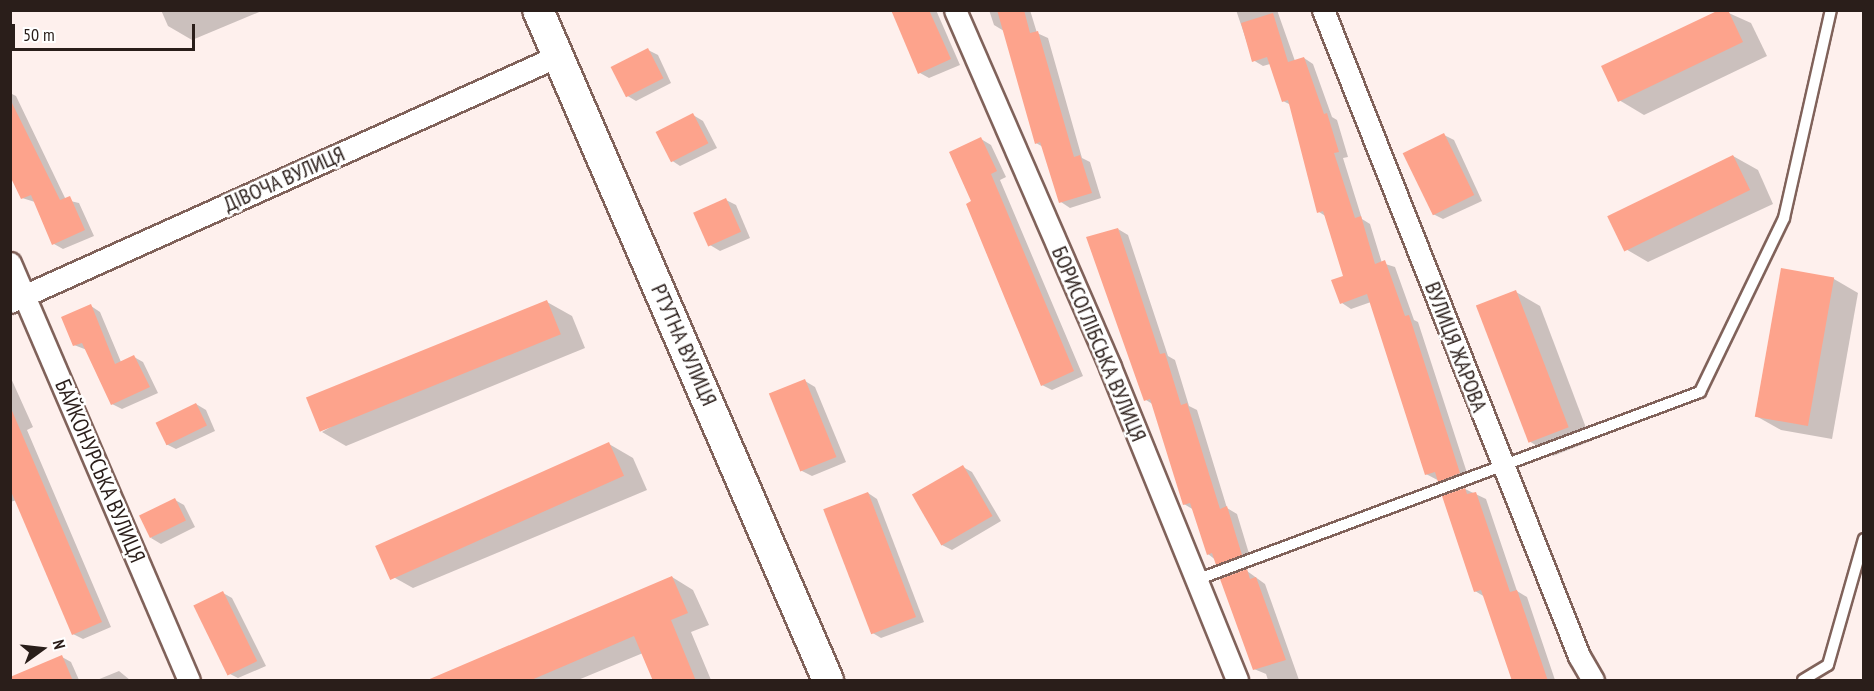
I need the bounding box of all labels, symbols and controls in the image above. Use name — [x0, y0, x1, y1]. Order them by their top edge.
scale bar — [15, 12, 198, 50]
text: 50 m — [23, 23, 55, 46]
street label: ДІВОЧА ВУЛИЦЯ — [219, 140, 349, 218]
street label: БОРИСОГЛІБСЬКА ВУЛИЦЯ — [1046, 242, 1152, 446]
street label: ВУЛИЦЯ ЖАРОВА — [1419, 278, 1493, 416]
street label: РТУТНА ВУЛИЦЯ — [645, 280, 723, 410]
street label: БАЙКОНУРСЬКА ВУЛИЦЯ — [49, 375, 151, 567]
north arrow — [12, 619, 72, 679]
text: N — [49, 638, 70, 651]

